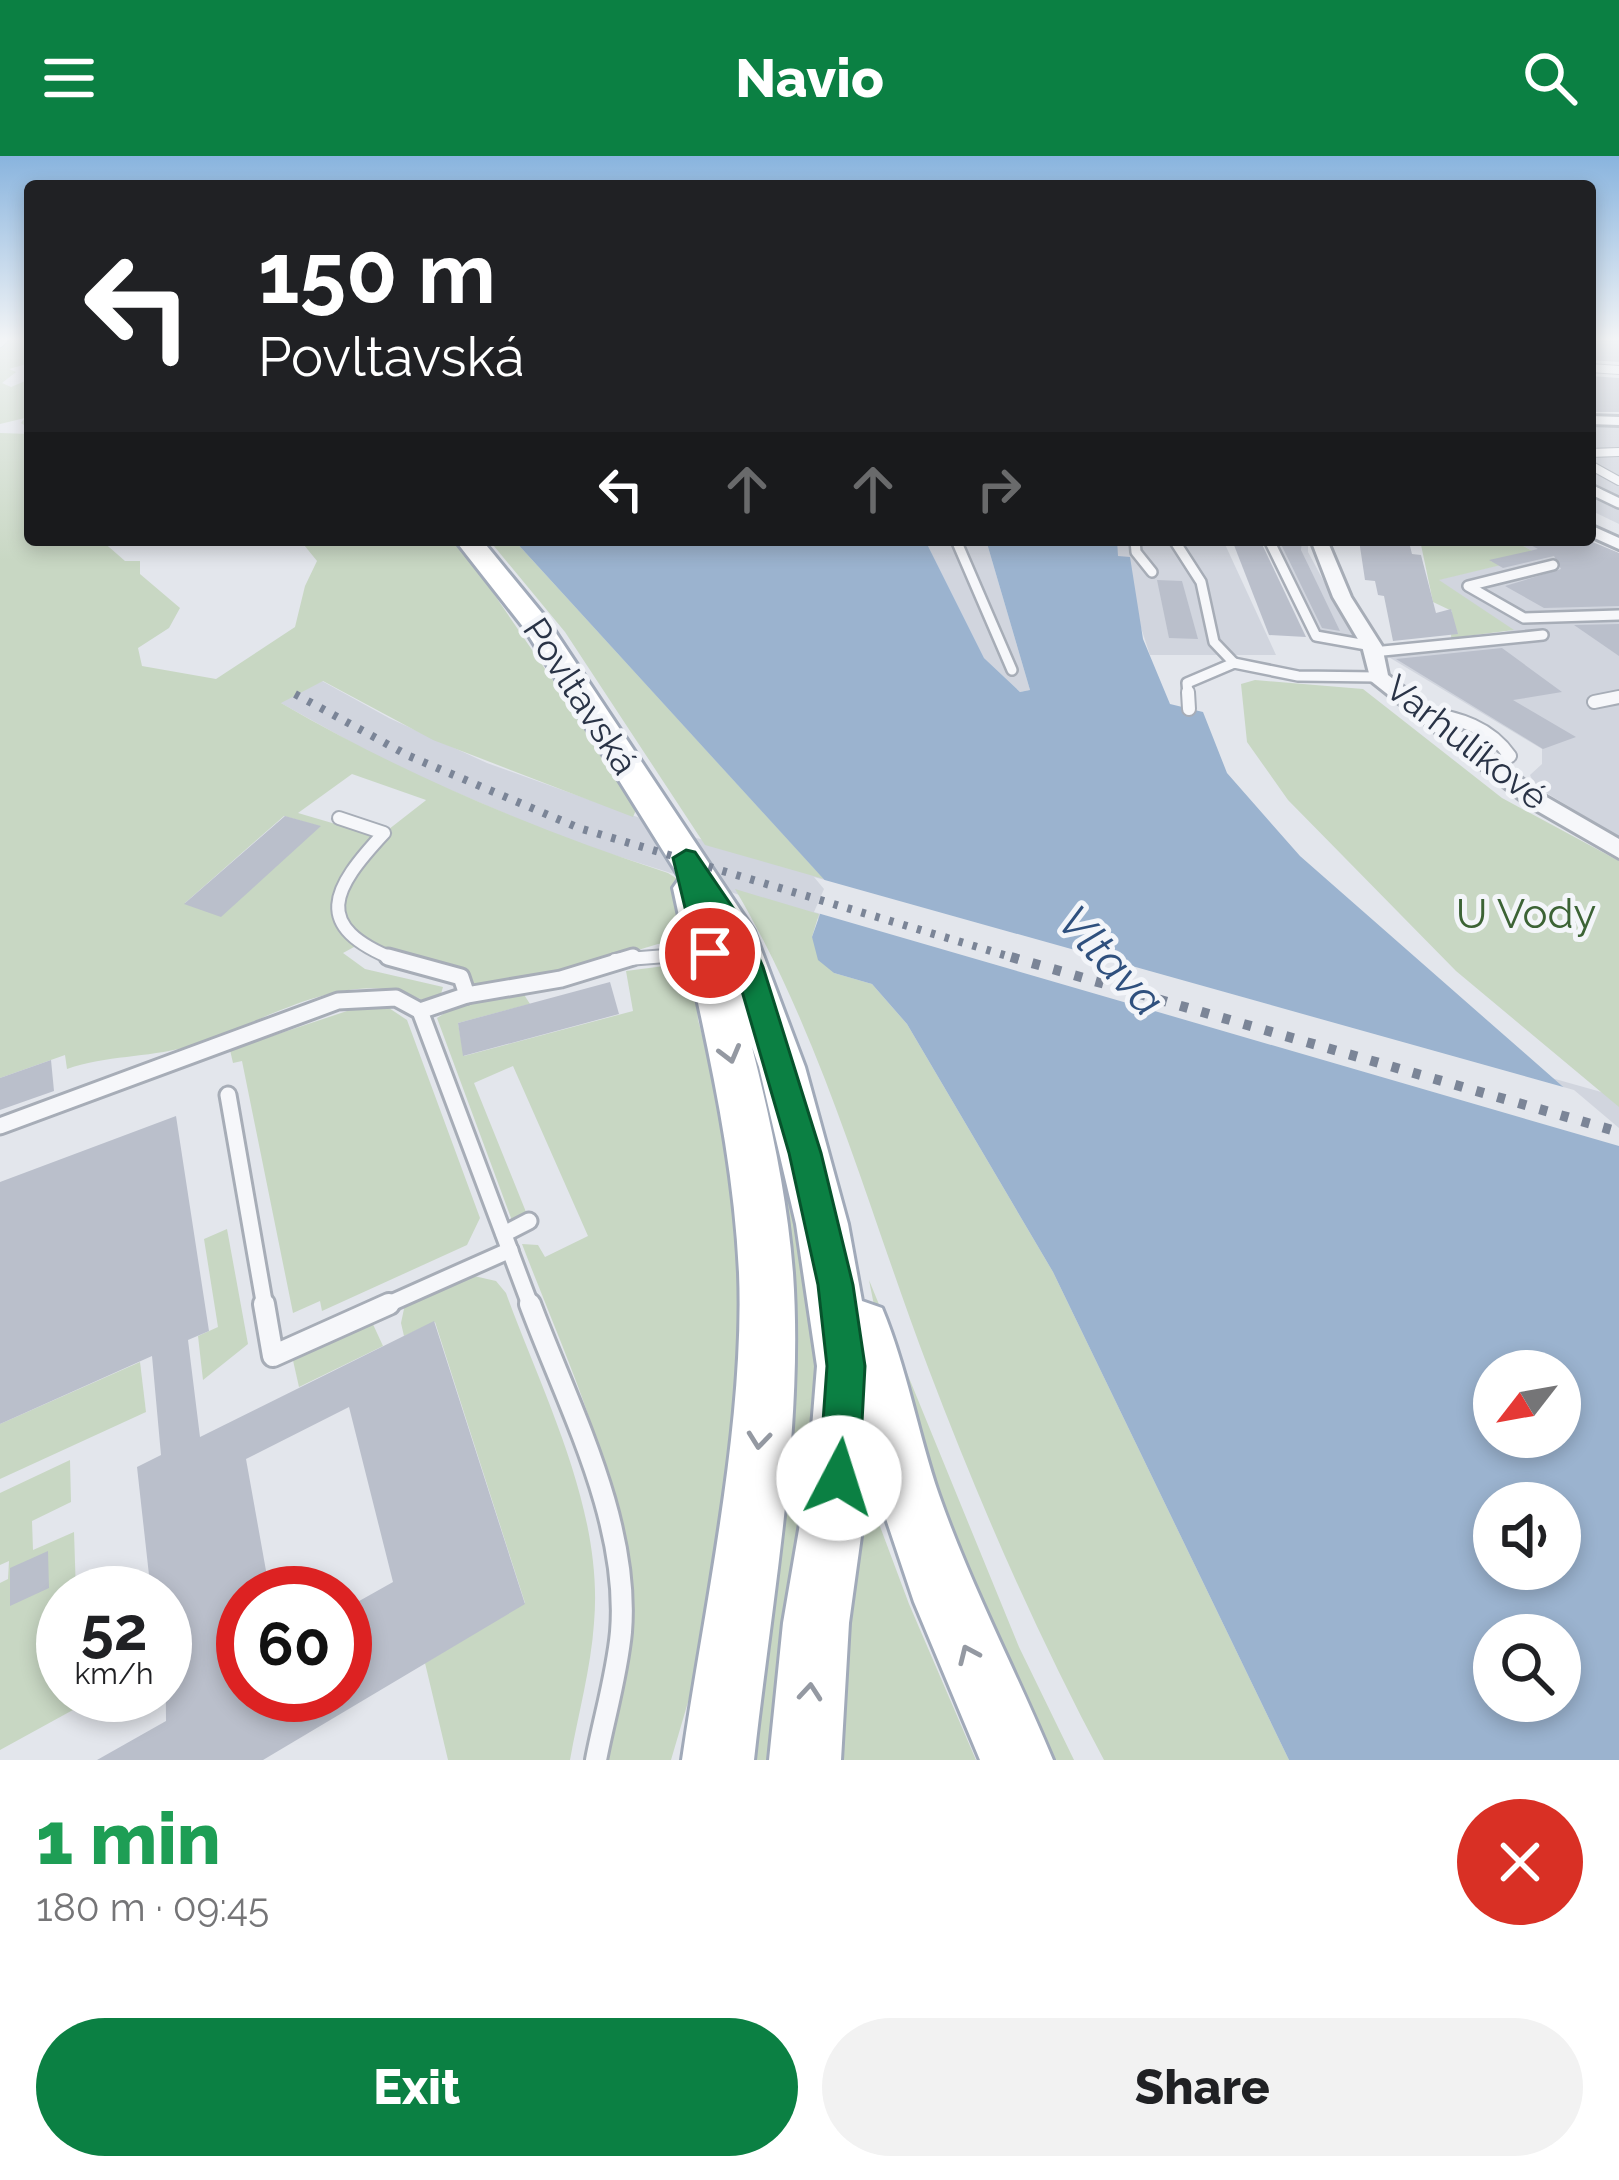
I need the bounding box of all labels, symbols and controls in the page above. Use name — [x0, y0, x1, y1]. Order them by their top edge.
icon: menu — [36, 45, 102, 111]
icon: search — [1517, 45, 1583, 111]
text: Navio — [735, 46, 884, 110]
text: 150 m — [258, 224, 496, 323]
icon: left — [60, 228, 216, 384]
text: Povltavská — [258, 325, 524, 389]
icon: left — [588, 456, 654, 522]
icon: ahead — [714, 456, 780, 522]
icon: ahead — [840, 456, 906, 522]
icon: right — [966, 456, 1032, 522]
street label: Povltavská — [515, 610, 647, 782]
street label: Varhulíkové — [1378, 666, 1556, 818]
park label: U Vody — [1456, 889, 1596, 938]
water label: Vltava — [1047, 895, 1175, 1027]
pin — [659, 902, 761, 1004]
icon: arrive — [677, 920, 743, 986]
one-way arrow — [715, 1043, 740, 1064]
north arrow — [1473, 1350, 1581, 1458]
map controls — [1473, 1350, 1581, 1722]
position arrow — [776, 1415, 902, 1541]
one-way arrow — [747, 1431, 772, 1450]
button: sound — [1473, 1482, 1581, 1590]
speed limit sign: 60 — [216, 1566, 372, 1722]
text: 52 — [80, 1594, 148, 1664]
button: search — [1473, 1614, 1581, 1722]
one-way arrow — [959, 1645, 982, 1666]
text: km/h — [74, 1656, 154, 1691]
one-way arrow — [797, 1682, 823, 1701]
text: 1 min — [36, 1796, 221, 1881]
button: close — [1457, 1799, 1583, 1925]
text: 180 m · 09:45 — [36, 1884, 269, 1930]
button: Exit — [36, 2018, 798, 2156]
button: Share — [822, 2018, 1583, 2156]

